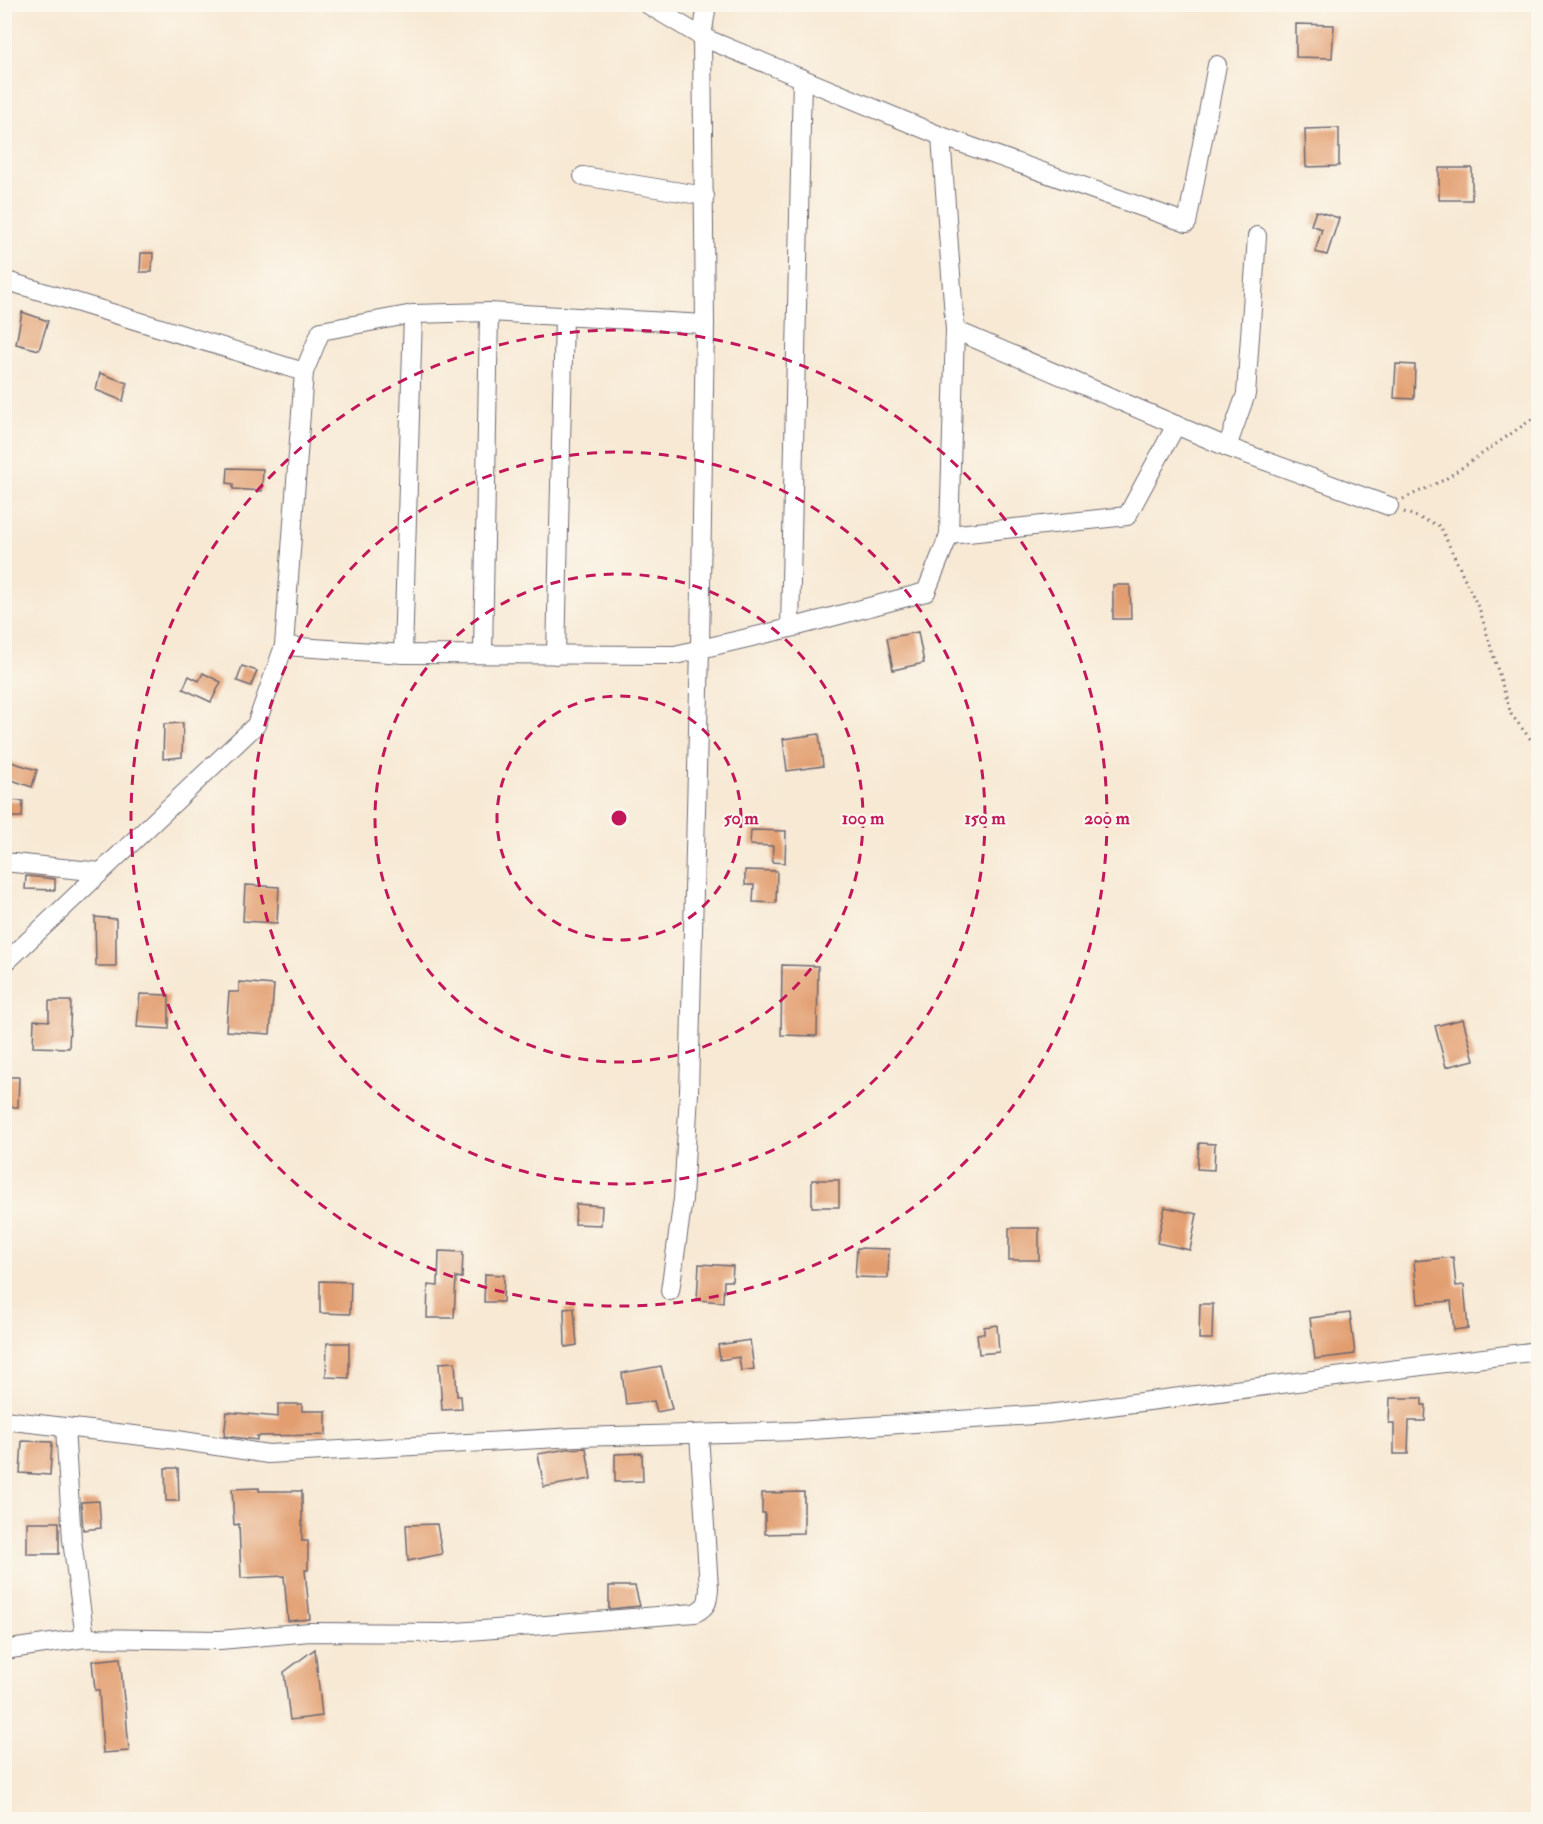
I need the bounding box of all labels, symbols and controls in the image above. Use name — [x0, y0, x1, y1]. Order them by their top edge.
text: 50 m — [724, 807, 759, 830]
text: 100 m — [842, 807, 885, 830]
text: 150 m — [964, 807, 1007, 830]
text: 200 m — [1084, 807, 1131, 830]
centre of rings — [609, 808, 629, 828]

